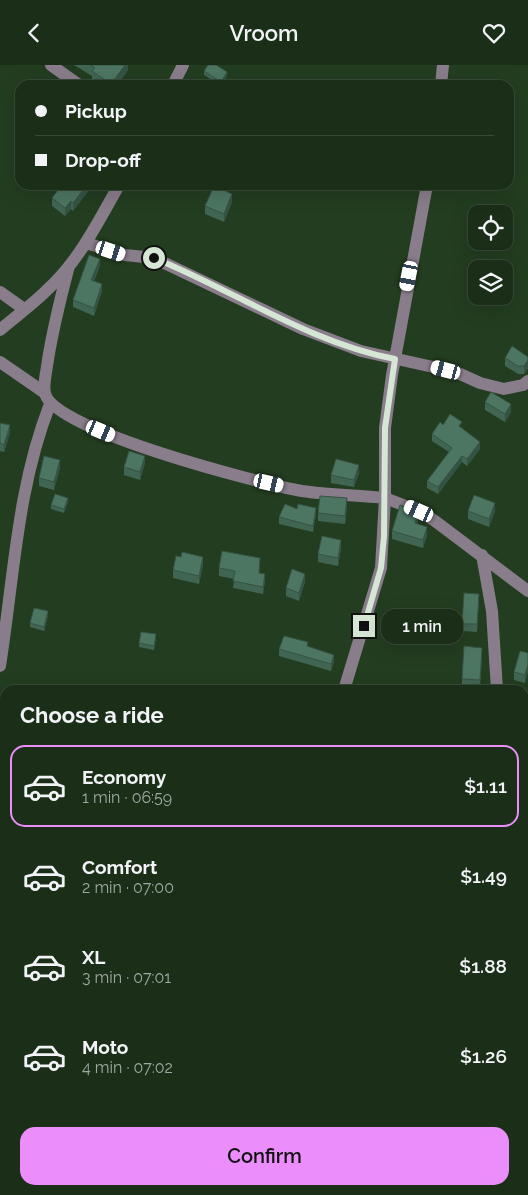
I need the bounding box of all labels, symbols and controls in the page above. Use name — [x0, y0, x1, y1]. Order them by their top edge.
icon: back — [20, 19, 48, 47]
icon: heart — [480, 19, 508, 47]
text: Vroom — [230, 20, 298, 46]
text: Pickup — [65, 100, 127, 122]
text: Drop-off — [65, 149, 141, 171]
map controls — [468, 205, 513, 305]
button: locate — [468, 205, 513, 250]
car — [94, 239, 127, 263]
route start — [143, 247, 165, 269]
car — [398, 260, 419, 292]
button: layers — [468, 260, 513, 305]
car — [429, 359, 462, 381]
car — [84, 418, 117, 444]
car — [252, 472, 285, 494]
car — [402, 498, 435, 524]
callout: 1 min — [382, 609, 464, 643]
route end — [353, 615, 375, 637]
text: 1 min — [402, 617, 442, 636]
text: Choose a ride — [20, 702, 164, 728]
icon: car — [22, 764, 67, 809]
text: Economy — [82, 766, 166, 788]
text: $1.11 — [464, 775, 507, 797]
text: 1 min · 06:59 — [82, 788, 172, 807]
icon: car — [22, 854, 67, 899]
text: Comfort — [82, 856, 157, 878]
text: $1.49 — [460, 865, 507, 887]
text: 2 min · 07:00 — [82, 878, 174, 897]
icon: car — [22, 944, 67, 989]
text: XL — [82, 946, 105, 968]
text: $1.88 — [459, 955, 507, 977]
text: 3 min · 07:01 — [82, 968, 171, 987]
icon: car — [22, 1034, 67, 1079]
text: Moto — [82, 1036, 128, 1058]
text: $1.26 — [460, 1045, 507, 1067]
text: 4 min · 07:02 — [82, 1058, 173, 1077]
button: Confirm — [20, 1127, 509, 1185]

